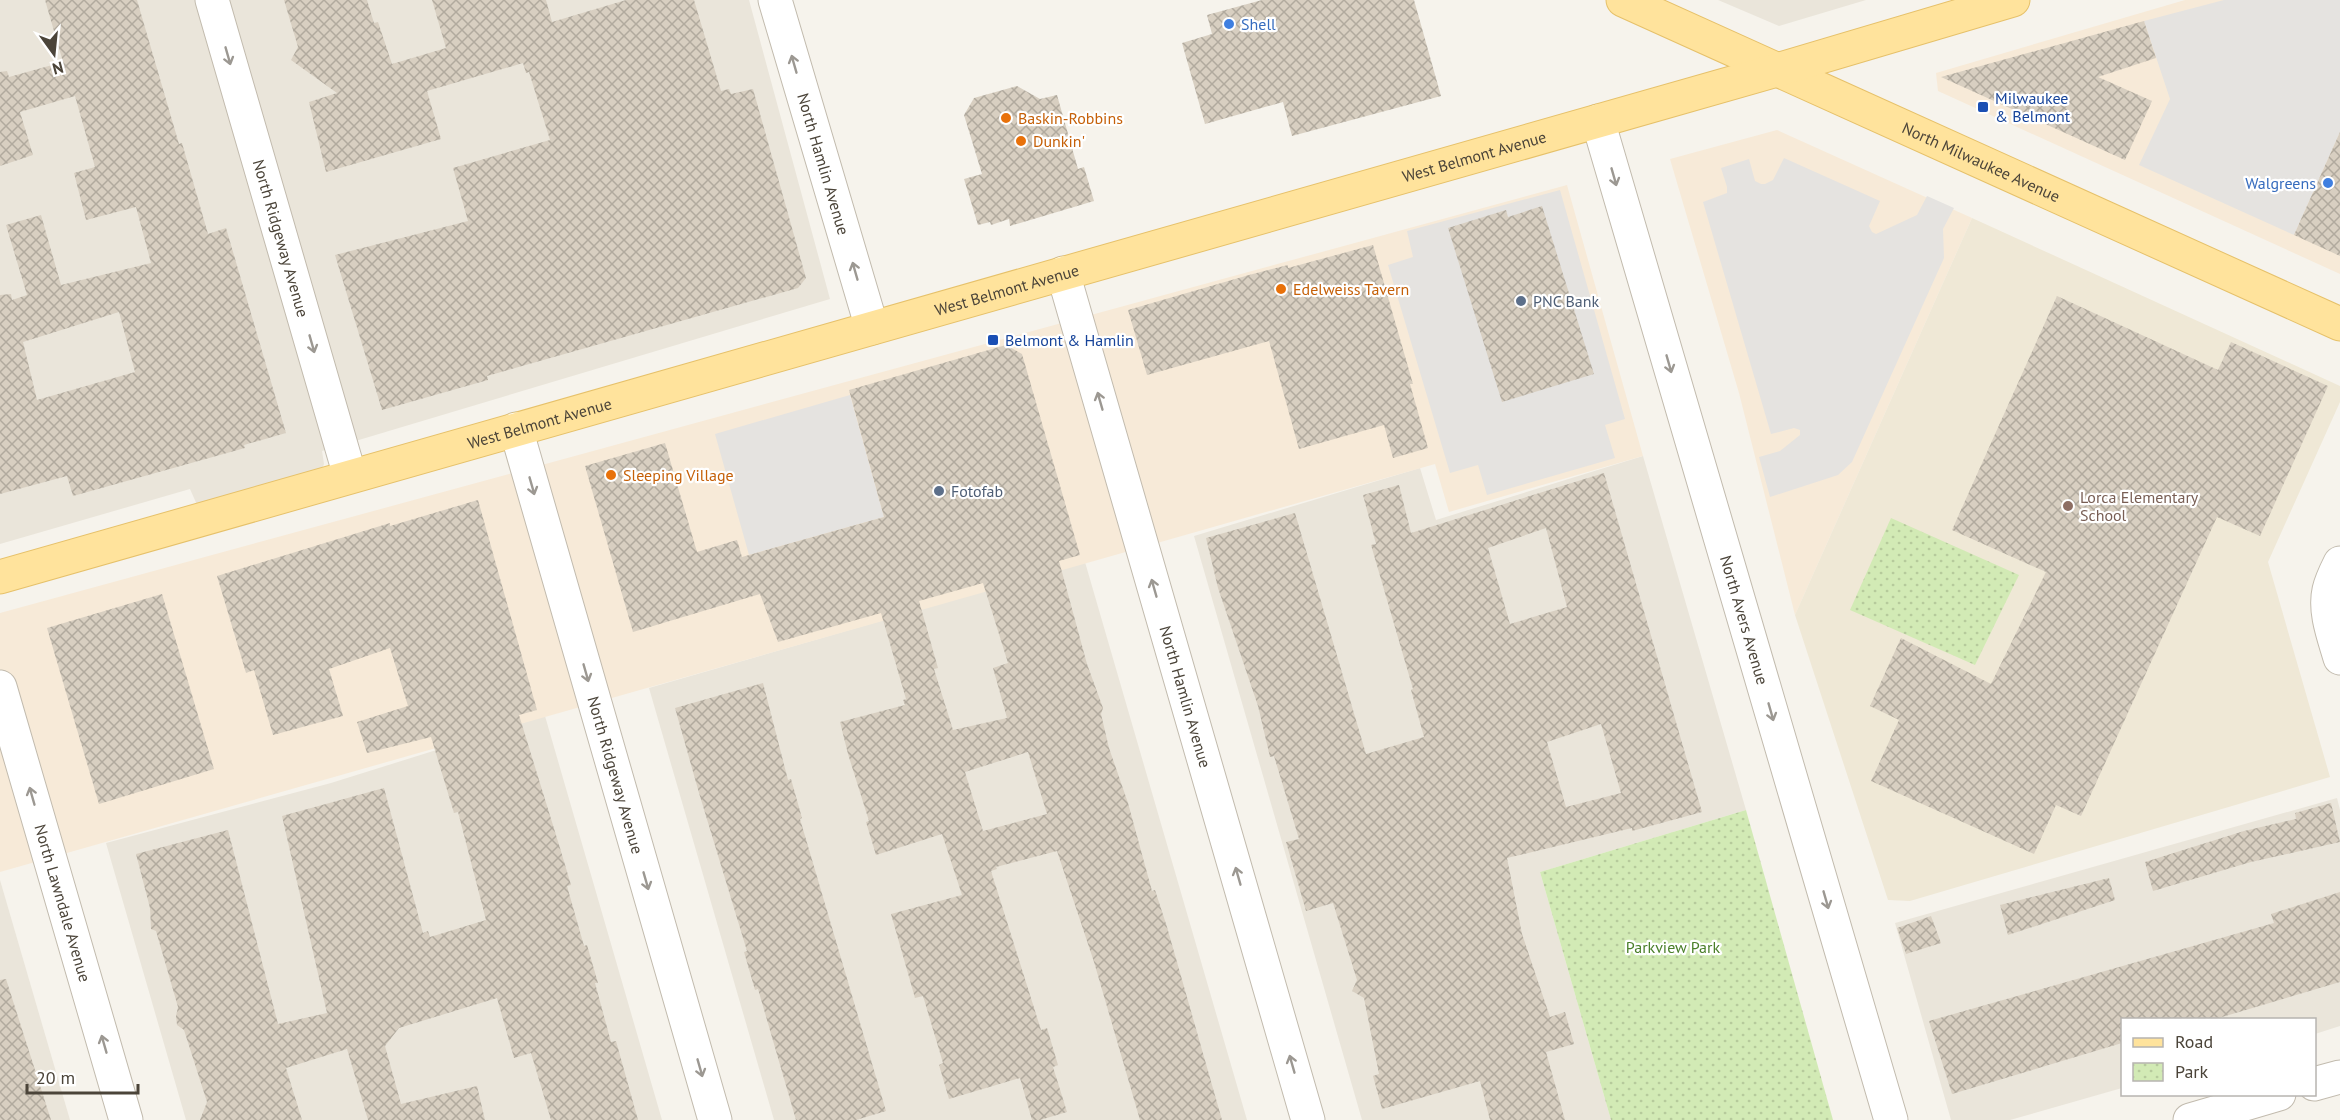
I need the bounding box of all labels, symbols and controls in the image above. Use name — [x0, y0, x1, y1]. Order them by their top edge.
place label: Shell — [1241, 14, 1276, 34]
marker: Shell — [1222, 17, 1236, 31]
north arrow — [24, 24, 84, 84]
one-way arrow — [223, 46, 234, 65]
one-way arrow — [788, 55, 799, 74]
text: N — [50, 57, 66, 80]
place label: Milwaukee & Belmont — [1995, 88, 2071, 126]
street label: North Hamlin Avenue — [793, 91, 854, 237]
marker: Milwaukee & Belmont — [1976, 100, 1990, 114]
place label: Baskin-Robbins — [1018, 108, 1123, 128]
marker: Baskin-Robbins — [999, 111, 1013, 125]
street label: North Milwaukee Avenue — [1899, 117, 2063, 206]
street label: West Belmont Avenue — [1400, 126, 1549, 186]
place label: Dunkin' — [1033, 131, 1085, 151]
marker: Dunkin' — [1014, 134, 1028, 148]
street label: North Ridgeway Avenue — [249, 157, 313, 319]
one-way arrow — [1609, 167, 1620, 186]
place label: Walgreens — [2245, 173, 2316, 193]
marker: Walgreens — [2321, 176, 2335, 190]
street label: West Belmont Avenue — [932, 260, 1081, 320]
one-way arrow — [849, 262, 860, 281]
place label: Edelweiss Tavern — [1293, 279, 1409, 299]
marker: Edelweiss Tavern — [1274, 282, 1288, 296]
place label: PNC Bank — [1533, 291, 1600, 311]
marker: PNC Bank — [1514, 294, 1528, 308]
place label: Belmont & Hamlin — [1005, 330, 1134, 350]
marker: Belmont & Hamlin — [986, 333, 1000, 347]
one-way arrow — [306, 335, 318, 354]
one-way arrow — [1664, 354, 1675, 373]
one-way arrow — [1094, 392, 1105, 411]
street label: West Belmont Avenue — [465, 393, 614, 453]
place label: Sleeping Village — [623, 465, 734, 485]
marker: Sleeping Village — [604, 468, 618, 482]
one-way arrow — [527, 476, 538, 495]
place label: Fotofab — [951, 481, 1003, 501]
marker: Fotofab — [932, 484, 946, 498]
place label: Lorca Elementary School — [2080, 487, 2199, 525]
marker: Lorca Elementary School — [2061, 499, 2075, 513]
street label: North Avers Avenue — [1716, 553, 1773, 687]
one-way arrow — [1148, 579, 1159, 598]
street label: North Hamlin Avenue — [1156, 623, 1216, 770]
one-way arrow — [581, 663, 592, 682]
street label: North Ridgeway Avenue — [583, 694, 648, 856]
one-way arrow — [1766, 703, 1777, 722]
one-way arrow — [26, 787, 37, 806]
street label: North Lawndale Avenue — [30, 822, 95, 984]
one-way arrow — [1231, 867, 1243, 886]
one-way arrow — [641, 871, 652, 890]
one-way arrow — [1821, 890, 1832, 909]
park label: Parkview Park — [1626, 937, 1721, 957]
legend — [2121, 1018, 2316, 1096]
text: Road — [2175, 1030, 2213, 1053]
one-way arrow — [98, 1035, 109, 1054]
one-way arrow — [1286, 1055, 1297, 1074]
scale bar — [27, 1057, 138, 1095]
one-way arrow — [695, 1058, 706, 1077]
text: Park — [2175, 1060, 2208, 1083]
text: 20 m — [36, 1066, 75, 1089]

